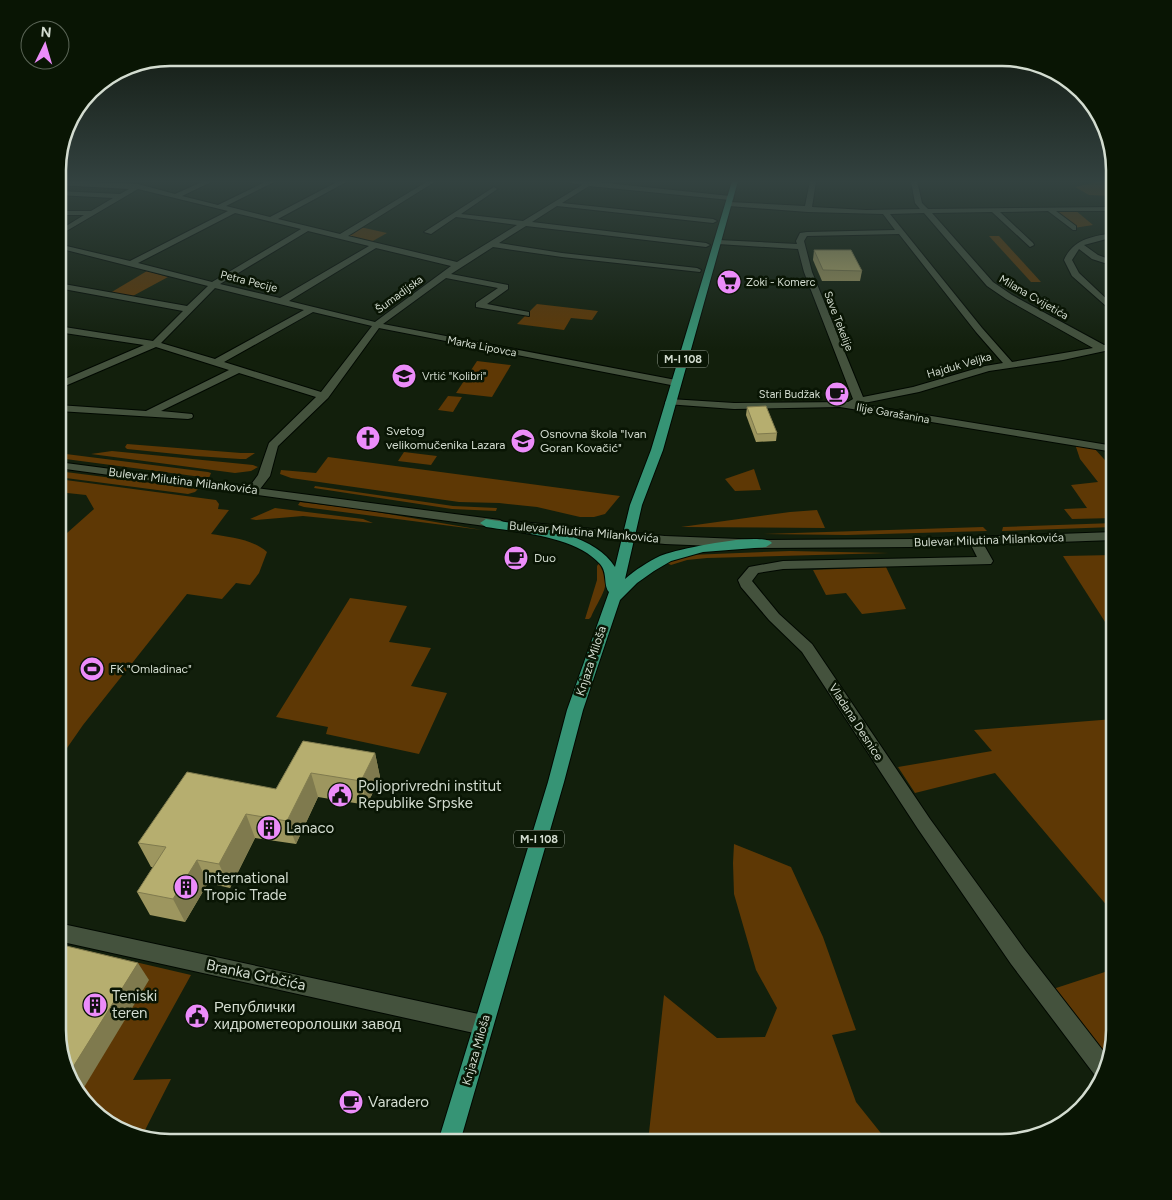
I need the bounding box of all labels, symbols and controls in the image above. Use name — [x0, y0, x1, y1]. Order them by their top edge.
north arrow — [20, 20, 70, 70]
text: N — [40, 24, 52, 41]
street label: Petra Pecije — [219, 268, 279, 295]
supermarket icon: Zoki - Komerc — [716, 269, 742, 295]
street label: Šumadijska — [372, 272, 426, 316]
street label: Milana Cvijetića — [997, 272, 1071, 323]
place label: Zoki - Komerc — [746, 276, 815, 289]
street label: Save Tekelije — [821, 289, 856, 353]
street label: Marka Lipovca — [446, 333, 518, 360]
road number: M-I 108 — [658, 350, 708, 368]
street label: Hajduk Veljka — [925, 350, 993, 381]
school or university icon: Vrtić "Kolibri" — [391, 363, 417, 389]
place label: Vrtić "Kolibri" — [422, 370, 486, 383]
cafe icon: Stari Budžak — [824, 381, 850, 407]
place label: Stari Budžak — [759, 388, 821, 401]
street label: Ilije Garašanina — [855, 401, 931, 426]
place label: Svetog velikomučenika Lazara — [386, 424, 505, 452]
church icon: Svetog velikomučenika Lazara — [355, 425, 381, 451]
place label: Osnovna škola "Ivan Goran Kovačić" — [540, 427, 647, 455]
school or university icon: Osnovna škola "Ivan Goran Kovačić" — [510, 428, 536, 454]
street label: Bulevar Milutina Milankovića — [108, 465, 258, 497]
street label: Bulevar Milutina Milankovića — [509, 518, 659, 546]
street label: Bulevar Milutina Milankovića — [914, 530, 1064, 550]
cafe icon: Duo — [503, 545, 529, 571]
place label: Duo — [534, 551, 556, 565]
street label: Knjaza Miloša — [573, 624, 609, 698]
sports icon: FK "Omladinac" — [79, 656, 105, 682]
place label: FK "Omladinac" — [110, 662, 192, 676]
street label: Vladana Desnice — [826, 681, 886, 763]
place label: Poljoprivredni institut Republike Srpske — [358, 777, 502, 812]
public building icon: Poljoprivredni institut Republike Srpske — [327, 782, 353, 808]
building icon: Lanaco — [256, 815, 282, 841]
place label: Lanaco — [286, 819, 335, 837]
road number: M-I 108 — [514, 831, 564, 848]
place label: International Tropic Trade — [204, 869, 289, 904]
building icon: International Tropic Trade — [173, 874, 199, 900]
street label: Branka Grbčića — [205, 956, 307, 994]
place label: Teniski teren — [112, 987, 157, 1022]
building icon: Teniski teren — [82, 992, 108, 1018]
place label: Републички хидрометеоролошки завод — [214, 998, 401, 1033]
public building icon: Републички хидрометеоролошки завод — [184, 1003, 210, 1029]
street label: Knjaza Miloša — [459, 1013, 493, 1087]
cafe icon: Varadero — [338, 1089, 364, 1115]
place label: Varadero — [368, 1093, 429, 1111]

